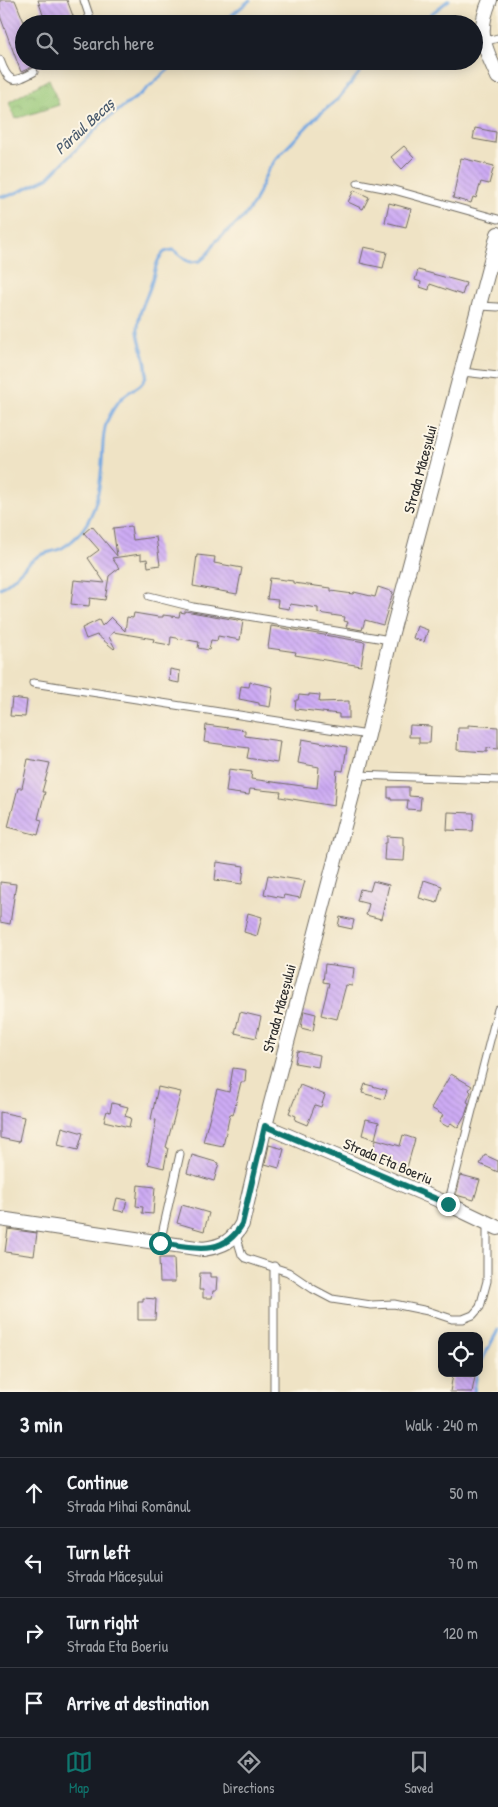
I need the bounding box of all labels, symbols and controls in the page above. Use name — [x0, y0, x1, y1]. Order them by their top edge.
search box — [15, 15, 483, 70]
icon: search — [33, 29, 61, 57]
text: Search here — [73, 30, 154, 56]
water label: Pârâul Becaș — [49, 92, 120, 159]
street label: Strada Măceșului — [398, 423, 442, 515]
street label: Strada Măceșului — [257, 962, 301, 1054]
street label: Strada Eta Boeriu — [340, 1133, 436, 1189]
route end — [437, 1193, 460, 1216]
route start — [149, 1232, 172, 1255]
map controls — [438, 1332, 483, 1377]
button: locate — [438, 1332, 483, 1377]
text: 3 min — [20, 1410, 63, 1439]
text: Walk · 240 m — [405, 1414, 478, 1436]
text: Continue — [67, 1469, 128, 1495]
icon: ahead — [20, 1479, 48, 1507]
text: 50 m — [450, 1482, 478, 1504]
text: Strada Mihai Românul — [67, 1495, 191, 1517]
text: Turn left — [67, 1539, 130, 1565]
icon: left — [20, 1549, 48, 1577]
text: 70 m — [448, 1552, 478, 1574]
text: Strada Măceșului — [67, 1565, 164, 1587]
text: Turn right — [67, 1609, 138, 1635]
icon: right — [20, 1619, 48, 1647]
text: 120 m — [443, 1622, 478, 1644]
text: Strada Eta Boeriu — [67, 1635, 168, 1657]
icon: arrive — [20, 1689, 48, 1717]
text: Arrive at destination — [67, 1690, 209, 1716]
tab: Map — [65, 1748, 93, 1797]
tab: Directions — [223, 1748, 274, 1797]
tab: Saved — [404, 1748, 433, 1797]

